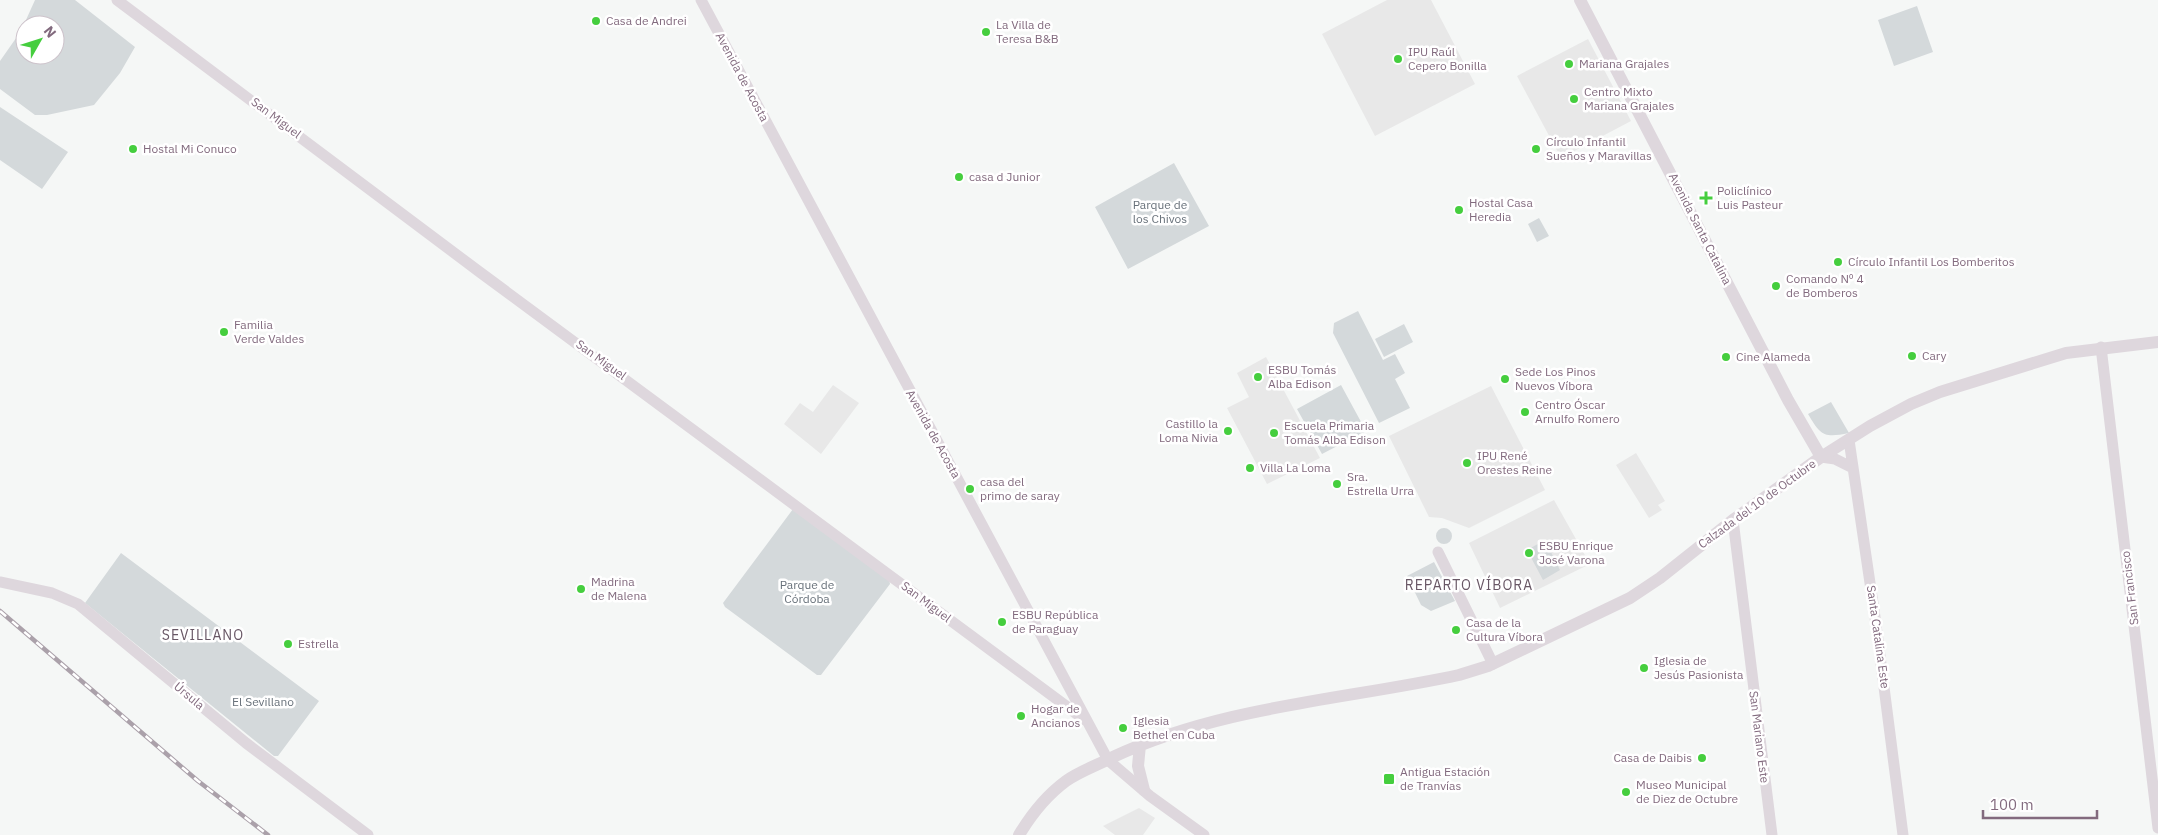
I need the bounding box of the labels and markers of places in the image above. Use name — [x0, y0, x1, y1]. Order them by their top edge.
place label: Casa de Andrei — [606, 13, 687, 28]
marker: Casa de Andrei — [590, 15, 602, 27]
place label: La Villa de Teresa B&B — [996, 17, 1059, 46]
marker: La Villa de Teresa B&B — [980, 26, 992, 38]
place label: IPU Raúl Cepero Bonilla — [1408, 44, 1487, 73]
marker: IPU Raúl Cepero Bonilla — [1392, 53, 1404, 65]
place label: Mariana Grajales — [1579, 56, 1669, 71]
marker: Mariana Grajales — [1563, 58, 1575, 70]
place label: Centro Mixto Mariana Grajales — [1584, 84, 1674, 113]
marker: Centro Mixto Mariana Grajales — [1568, 93, 1580, 105]
place label: Círculo Infantil Sueños y Maravillas — [1546, 134, 1652, 163]
place label: Hostal Mi Conuco — [143, 141, 237, 156]
marker: Hostal Mi Conuco — [127, 143, 139, 155]
marker: Círculo Infantil Sueños y Maravillas — [1530, 143, 1542, 155]
place label: casa d Junior — [969, 169, 1041, 184]
marker: casa d Junior — [953, 171, 965, 183]
place label: Policlínico Luis Pasteur — [1717, 183, 1783, 212]
marker: Policlínico Luis Pasteur — [1699, 191, 1713, 205]
place label: Hostal Casa Heredia — [1469, 195, 1533, 224]
marker: Hostal Casa Heredia — [1453, 204, 1465, 216]
place label: Círculo Infantil Los Bomberitos — [1848, 254, 2015, 269]
marker: Círculo Infantil Los Bomberitos — [1832, 256, 1844, 268]
place label: Comando Nº 4 de Bomberos — [1786, 271, 1864, 300]
marker: Comando Nº 4 de Bomberos — [1770, 280, 1782, 292]
place label: Familia Verde Valdes — [234, 317, 304, 346]
marker: Familia Verde Valdes — [218, 326, 230, 338]
place label: Cary — [1922, 348, 1946, 363]
place label: Cine Alameda — [1736, 349, 1811, 364]
marker: Cary — [1906, 350, 1918, 362]
marker: Cine Alameda — [1720, 351, 1732, 363]
place label: ESBU Tomás Alba Edison — [1268, 362, 1336, 391]
place label: Sede Los Pinos Nuevos Víbora — [1515, 364, 1596, 393]
marker: ESBU Tomás Alba Edison — [1252, 371, 1264, 383]
marker: Sede Los Pinos Nuevos Víbora — [1499, 373, 1511, 385]
place label: Centro Óscar Arnulfo Romero — [1535, 397, 1620, 426]
marker: Centro Óscar Arnulfo Romero — [1519, 406, 1531, 418]
place label: Castillo la Loma Nivia — [1159, 416, 1219, 445]
place label: Escuela Primaria Tomás Alba Edison — [1284, 418, 1386, 447]
marker: Castillo la Loma Nivia — [1222, 425, 1234, 437]
marker: Escuela Primaria Tomás Alba Edison — [1268, 427, 1280, 439]
place label: IPU René Orestes Reine — [1477, 448, 1553, 477]
marker: IPU René Orestes Reine — [1461, 457, 1473, 469]
place label: Villa La Loma — [1260, 460, 1331, 475]
marker: Villa La Loma — [1244, 462, 1256, 474]
place label: Sra. Estrella Urra — [1347, 469, 1415, 498]
place label: casa del primo de saray — [980, 474, 1060, 503]
marker: Sra. Estrella Urra — [1331, 478, 1343, 490]
marker: casa del primo de saray — [964, 483, 976, 495]
place label: ESBU Enrique José Varona — [1539, 538, 1614, 567]
marker: ESBU Enrique José Varona — [1523, 547, 1535, 559]
place label: Madrina de Malena — [591, 574, 647, 603]
marker: Madrina de Malena — [575, 583, 587, 595]
place label: ESBU República de Paraguay — [1012, 607, 1099, 636]
place label: Casa de la Cultura Víbora — [1466, 615, 1543, 644]
marker: ESBU República de Paraguay — [996, 616, 1008, 628]
marker: Casa de la Cultura Víbora — [1450, 624, 1462, 636]
place label: Estrella — [298, 636, 339, 651]
marker: Estrella — [282, 638, 294, 650]
place label: Iglesia de Jesús Pasionista — [1654, 653, 1744, 682]
marker: Iglesia de Jesús Pasionista — [1638, 662, 1650, 674]
place label: Hogar de Ancianos — [1031, 701, 1080, 730]
marker: Hogar de Ancianos — [1015, 710, 1027, 722]
place label: Iglesia Bethel en Cuba — [1133, 713, 1216, 742]
marker: Iglesia Bethel en Cuba — [1117, 722, 1129, 734]
place label: Casa de Daibis — [1613, 750, 1692, 765]
marker: Casa de Daibis — [1696, 752, 1708, 764]
place label: Antigua Estación de Tranvías — [1400, 764, 1490, 793]
marker: Antigua Estación de Tranvías — [1382, 772, 1396, 786]
place label: Museo Municipal de Diez de Octubre — [1636, 777, 1739, 806]
marker: Museo Municipal de Diez de Octubre — [1620, 786, 1632, 798]

